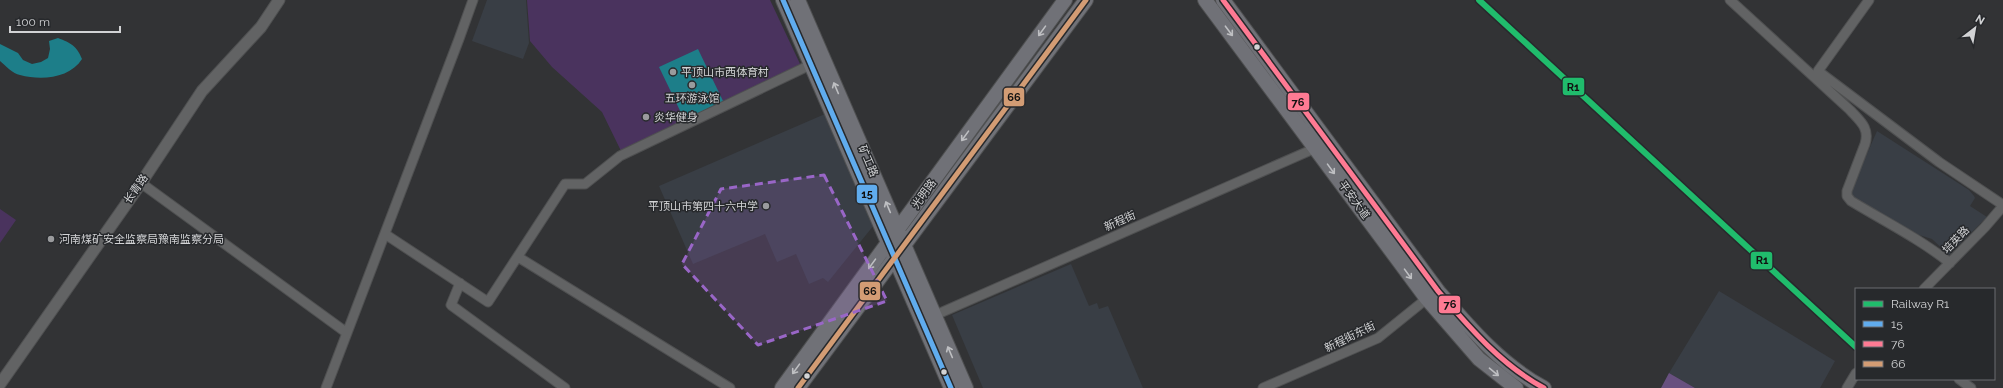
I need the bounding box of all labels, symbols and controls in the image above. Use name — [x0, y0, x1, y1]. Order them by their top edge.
scale bar — [10, 8, 120, 34]
north arrow — [1955, 8, 1995, 48]
text: N — [1973, 12, 1987, 28]
text: 100 m — [16, 15, 50, 29]
one-way arrow — [1038, 26, 1046, 37]
one-way arrow — [1224, 26, 1233, 37]
unlabelled marker — [1252, 42, 1262, 52]
place label: 平顶山市西体育村 — [681, 66, 769, 79]
marker: 平顶山市西体育村 — [668, 67, 678, 77]
line badge: R1 — [1562, 77, 1585, 96]
marker: 五环游泳馆 — [687, 80, 697, 90]
text: R1 — [1567, 81, 1580, 94]
one-way arrow — [832, 82, 839, 94]
line badge: 66 — [1003, 87, 1025, 107]
text: 66 — [1007, 91, 1021, 104]
place label: 五环游泳馆 — [665, 92, 720, 105]
line badge: 76 — [1287, 92, 1310, 111]
text: 76 — [1292, 96, 1305, 109]
place label: 炎华健身 — [654, 111, 698, 124]
marker: 炎华健身 — [641, 112, 651, 122]
one-way arrow — [961, 131, 969, 142]
street label: 矿工路 — [856, 143, 880, 179]
one-way arrow — [1327, 164, 1335, 175]
street label: 长青路 — [121, 172, 151, 206]
street label: 光明路 — [909, 177, 939, 211]
street label: 平安大道 — [1336, 178, 1372, 222]
line badge: 15 — [856, 184, 878, 204]
text: 15 — [861, 188, 873, 201]
place label: 平顶山市第四十六中学 — [648, 200, 758, 213]
marker: 平顶山市第四十六中学 — [761, 201, 771, 211]
one-way arrow — [884, 201, 891, 213]
street label: 新程街 — [1102, 208, 1138, 234]
street label: 培英路 — [1940, 224, 1972, 256]
place label: 河南煤矿安全监察局豫南监察分局 — [59, 233, 224, 246]
marker: 河南煤矿安全监察局豫南监察分局 — [46, 234, 56, 244]
line badge: R1 — [1750, 251, 1773, 270]
text: R1 — [1756, 254, 1769, 267]
one-way arrow — [868, 259, 877, 270]
one-way arrow — [1404, 268, 1412, 279]
line badge: 66 — [859, 281, 881, 301]
text: 66 — [863, 285, 877, 298]
legend — [1855, 288, 1995, 380]
line badge: 76 — [1438, 295, 1461, 314]
text: Railway R1 — [1891, 297, 1949, 311]
text: 76 — [1444, 298, 1457, 311]
text: 15 — [1891, 317, 1903, 331]
street label: 新程街东街 — [1322, 319, 1378, 355]
text: 76 — [1891, 337, 1905, 351]
one-way arrow — [946, 347, 953, 359]
text: 66 — [1891, 357, 1905, 371]
one-way arrow — [792, 364, 800, 375]
unlabelled marker — [939, 367, 949, 377]
one-way arrow — [1488, 367, 1499, 376]
unlabelled marker — [802, 371, 812, 381]

